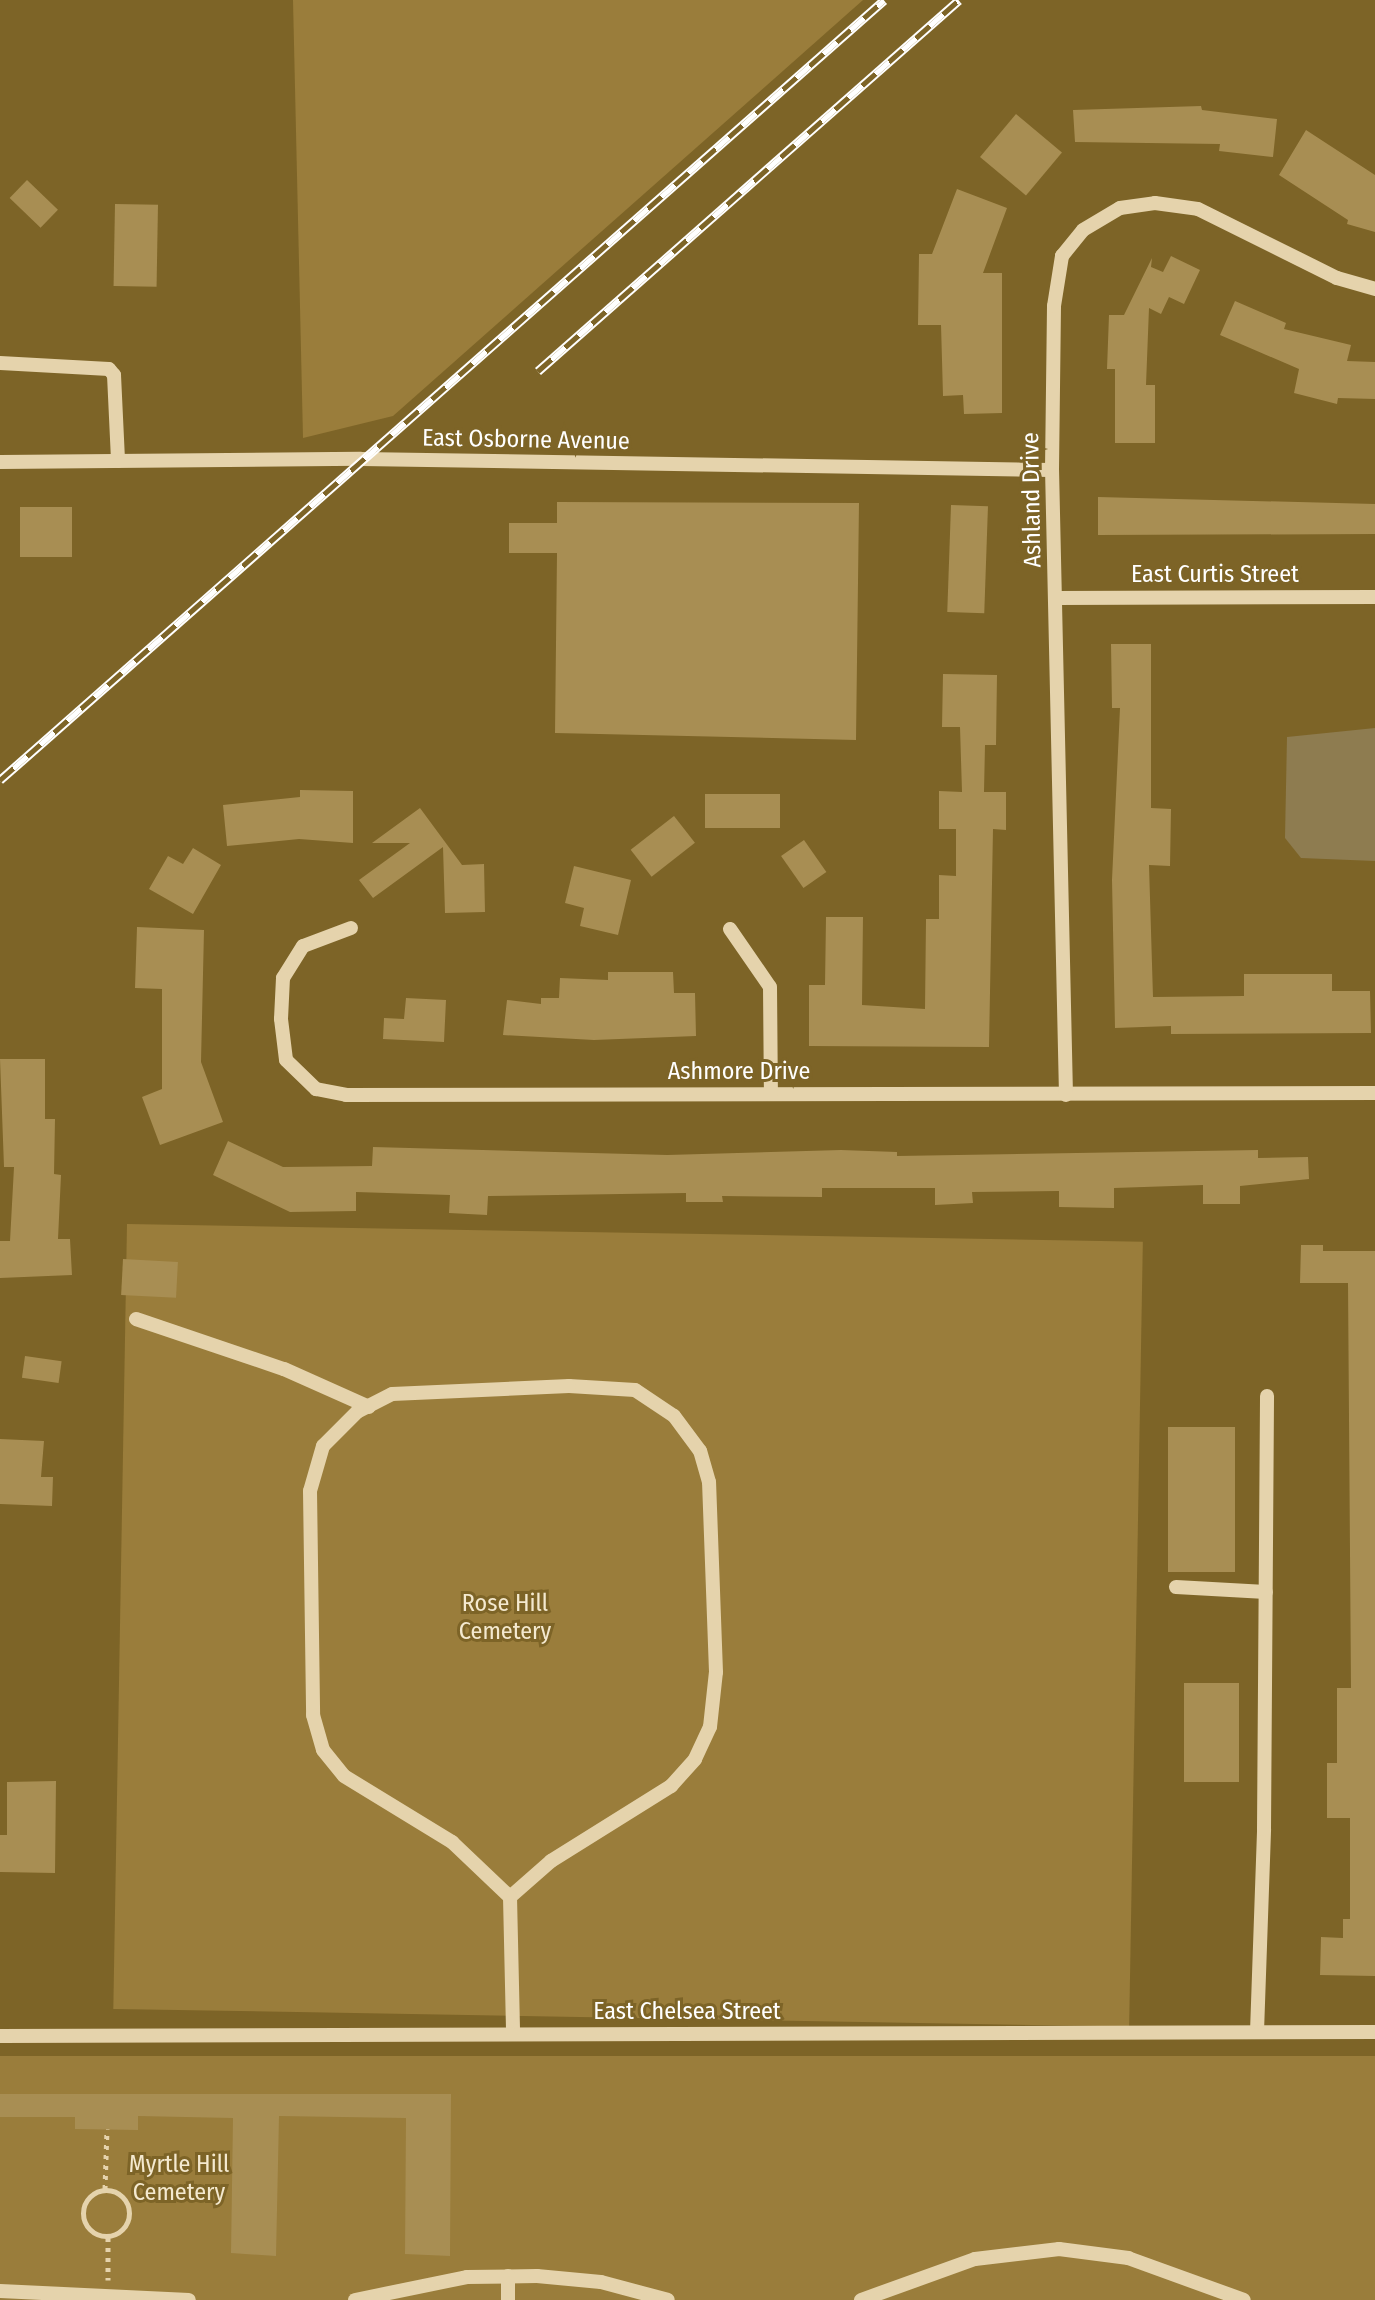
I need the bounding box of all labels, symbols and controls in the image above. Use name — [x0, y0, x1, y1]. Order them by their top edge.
street label: East Osborne Avenue — [422, 424, 630, 456]
street label: Ashland Drive — [1016, 432, 1048, 568]
street label: East Curtis Street — [1131, 561, 1299, 589]
street label: Ashmore Drive — [668, 1058, 810, 1086]
park label: Rose Hill Cemetery — [459, 1590, 551, 1646]
street label: East Chelsea Street — [593, 1998, 781, 2026]
park label: Myrtle Hill Cemetery — [129, 2151, 229, 2207]

